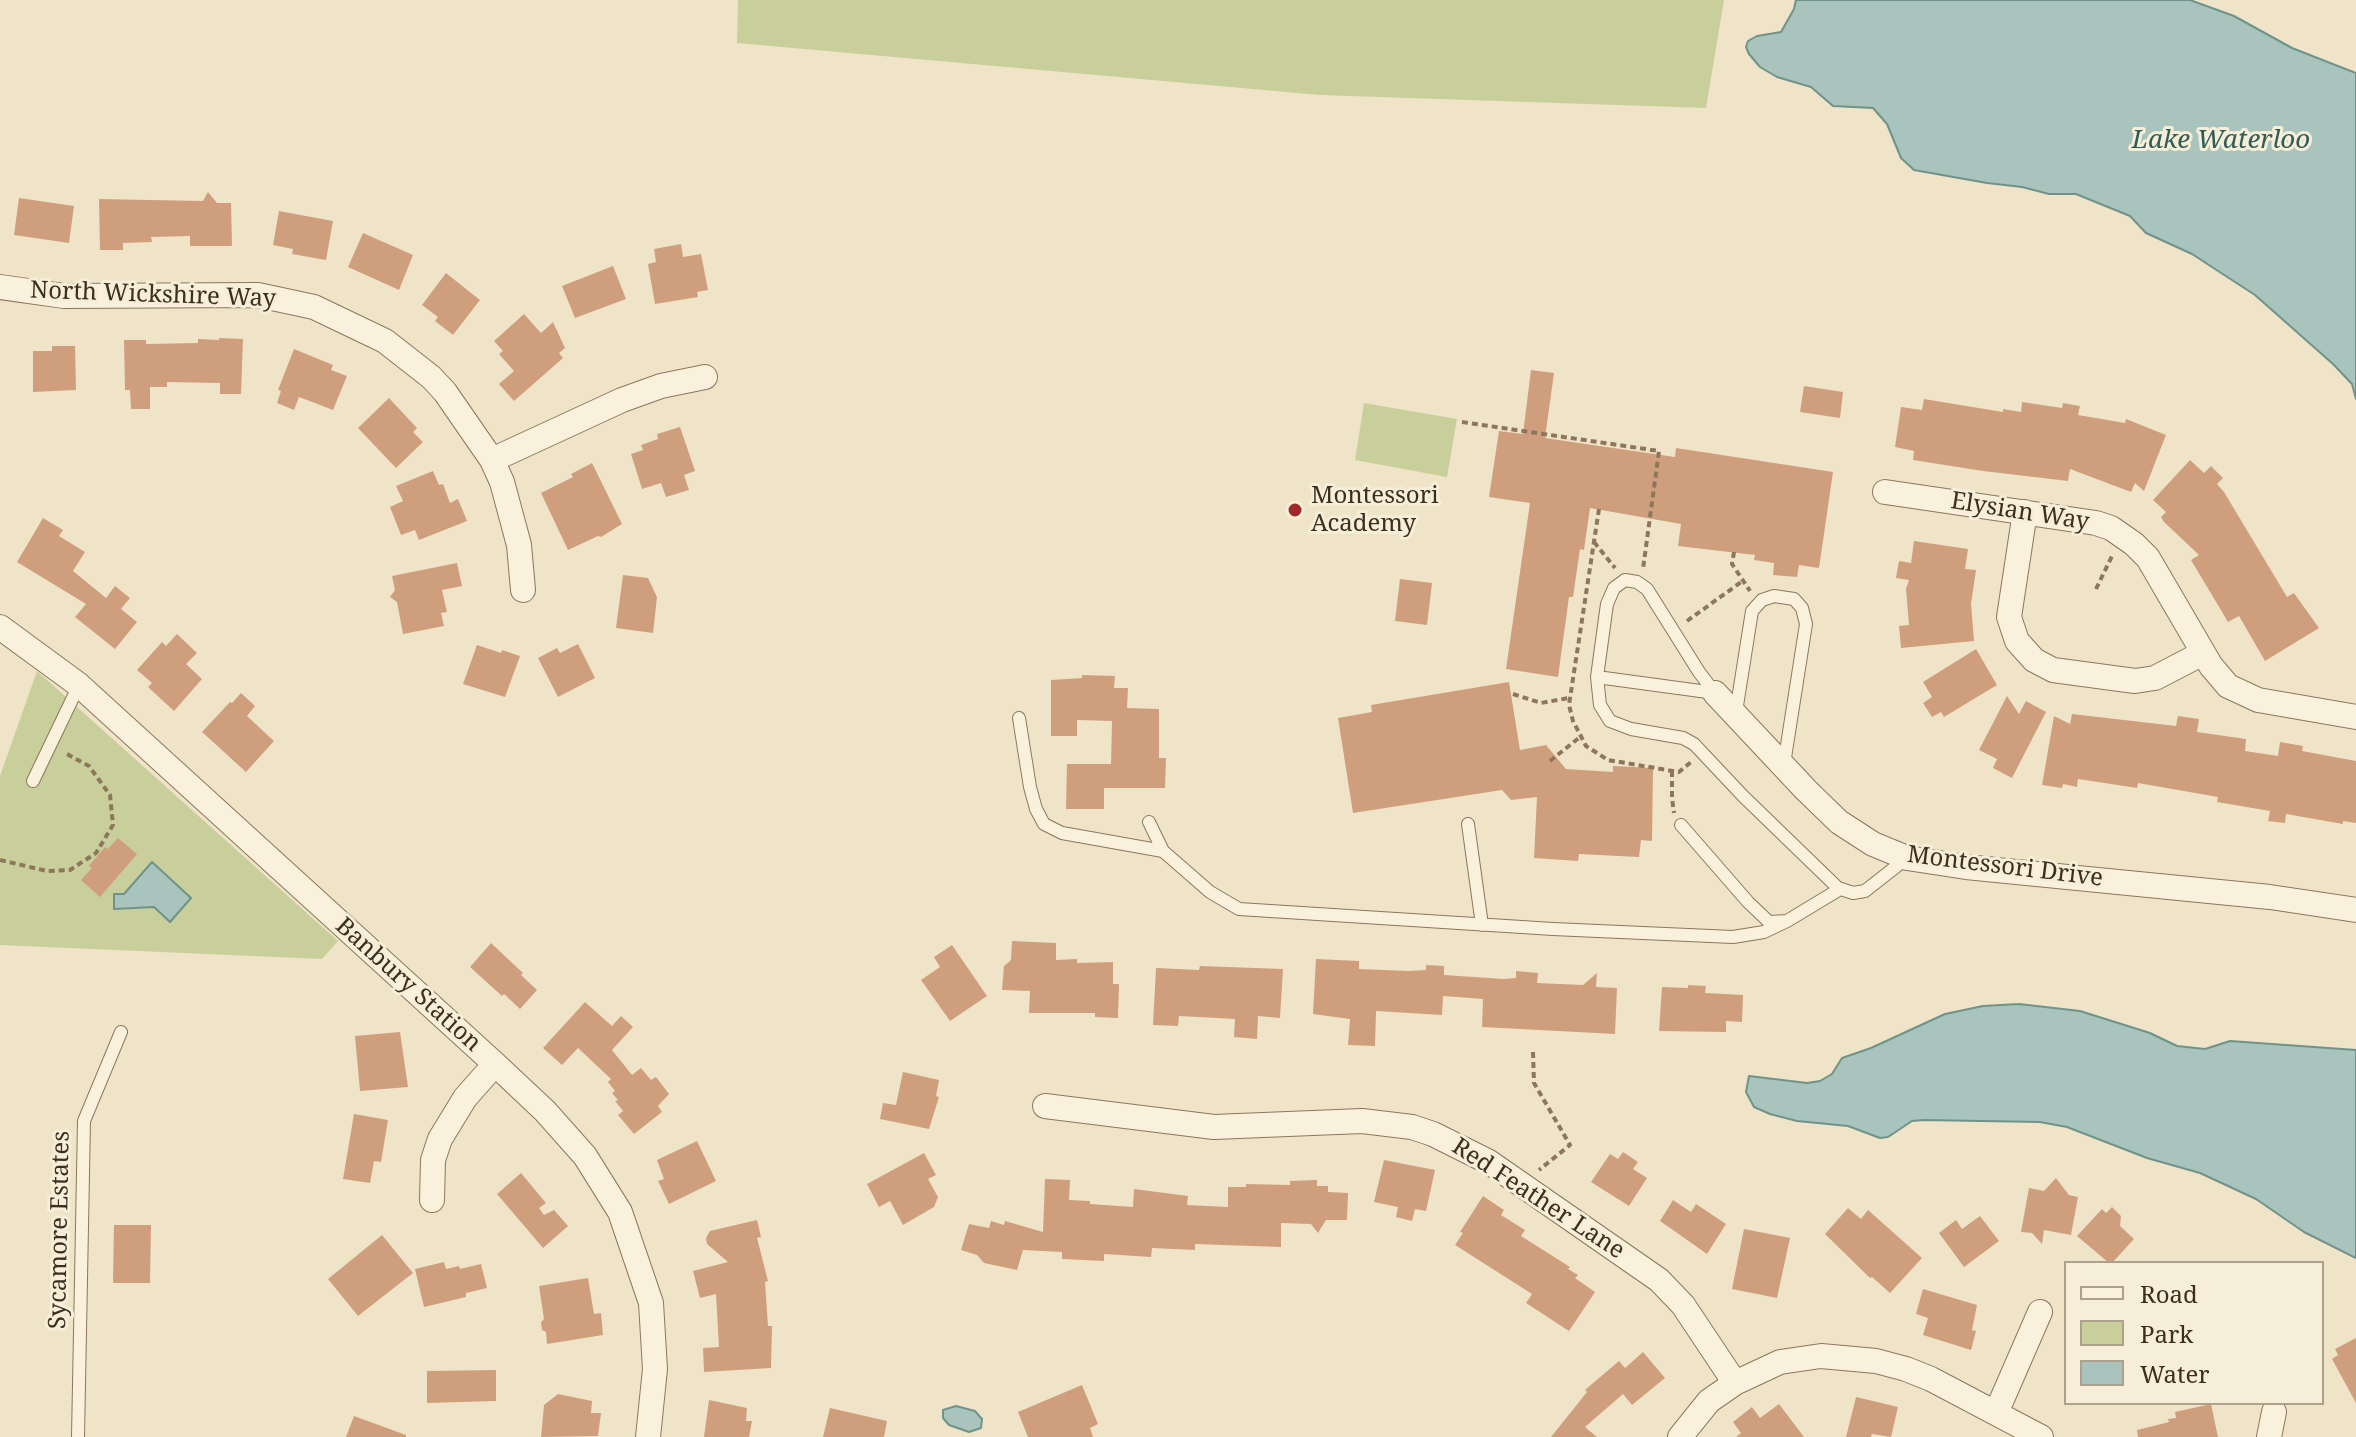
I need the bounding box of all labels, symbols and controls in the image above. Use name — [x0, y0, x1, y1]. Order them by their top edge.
water label: Lake Waterloo — [2132, 125, 2310, 157]
street label: North Wickshire Way — [29, 276, 277, 314]
place label: Montessori Academy — [1311, 482, 1439, 538]
street label: Elysian Way — [1949, 487, 2091, 537]
marker: Montessori Academy — [1286, 501, 1304, 519]
street label: Montessori Drive — [1905, 841, 2105, 893]
street label: Banbury Station — [329, 912, 487, 1058]
street label: Sycamore Estates — [44, 1131, 76, 1329]
street label: Red Feather Lane — [1446, 1132, 1630, 1266]
legend — [2064, 1261, 2324, 1405]
text: Road — [2140, 1277, 2198, 1310]
text: Park — [2140, 1317, 2193, 1350]
text: Water — [2140, 1357, 2210, 1390]

